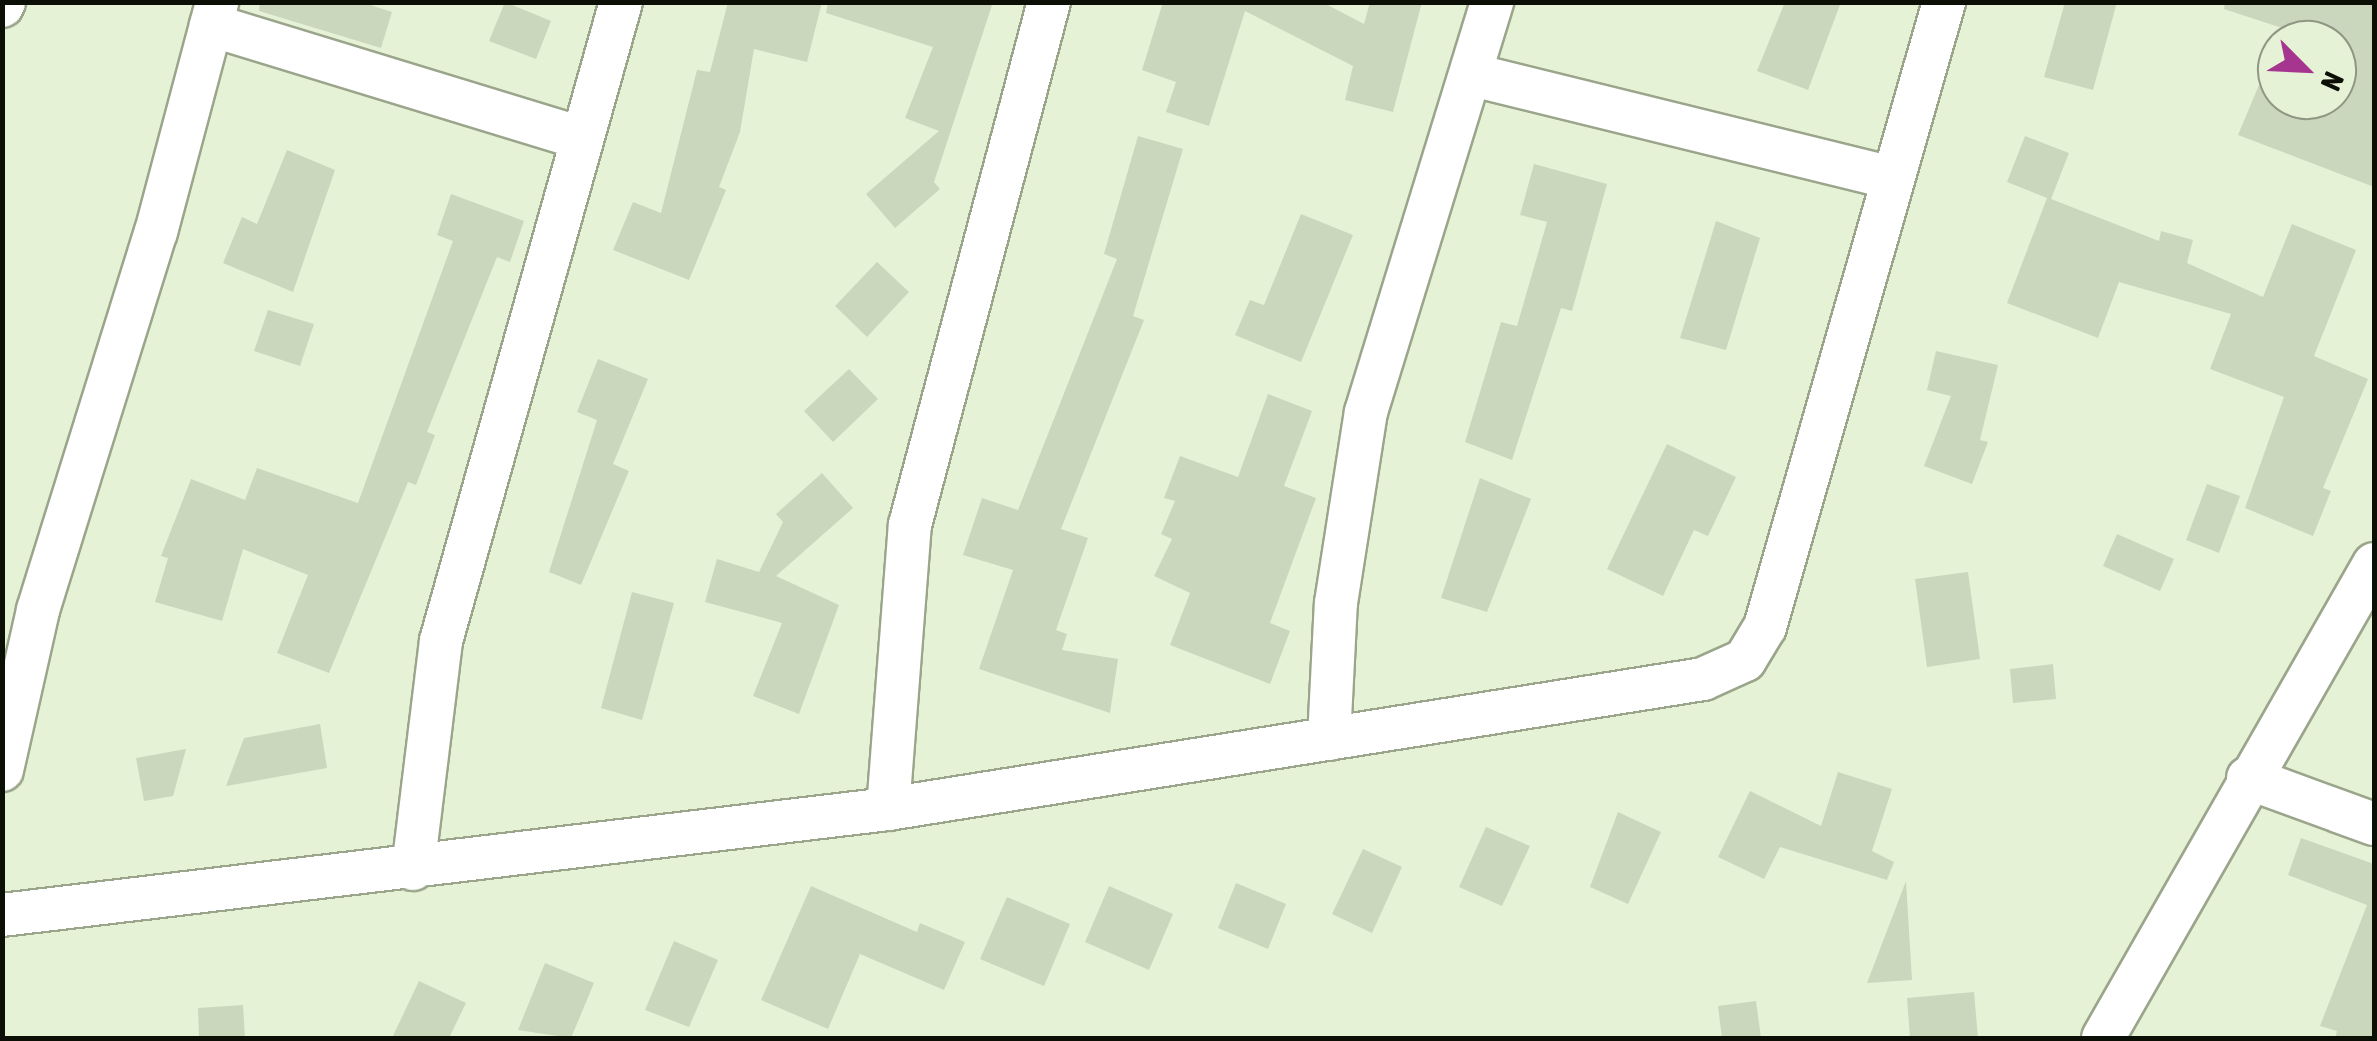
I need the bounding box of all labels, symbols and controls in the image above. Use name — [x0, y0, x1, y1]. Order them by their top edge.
north arrow — [2257, 20, 2357, 120]
text: N — [2315, 67, 2351, 95]

